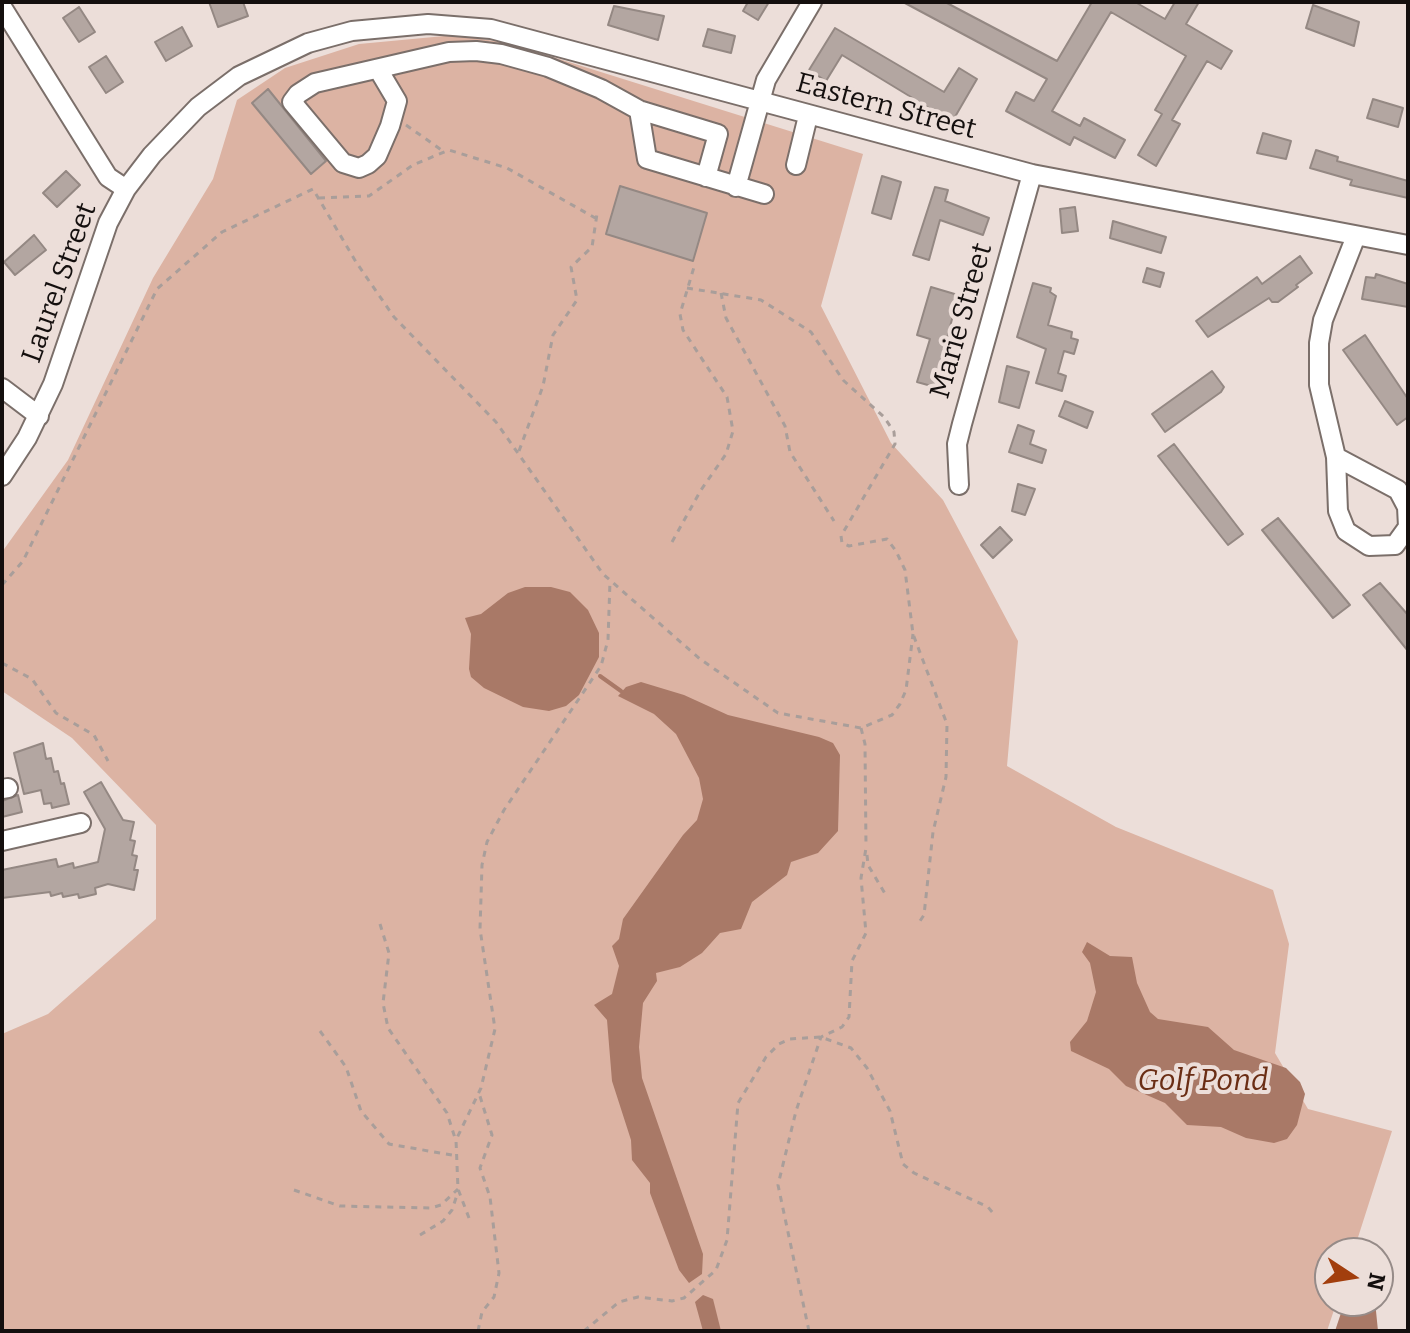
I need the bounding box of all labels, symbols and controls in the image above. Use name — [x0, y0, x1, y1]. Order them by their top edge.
street label: Eastern Street — [792, 67, 980, 147]
street label: Laurel Street — [16, 199, 104, 367]
street label: Marie Street — [924, 239, 1000, 403]
water label: Golf Pond — [1137, 1064, 1269, 1100]
north arrow — [1314, 1237, 1394, 1317]
text: N — [1361, 1271, 1391, 1293]

